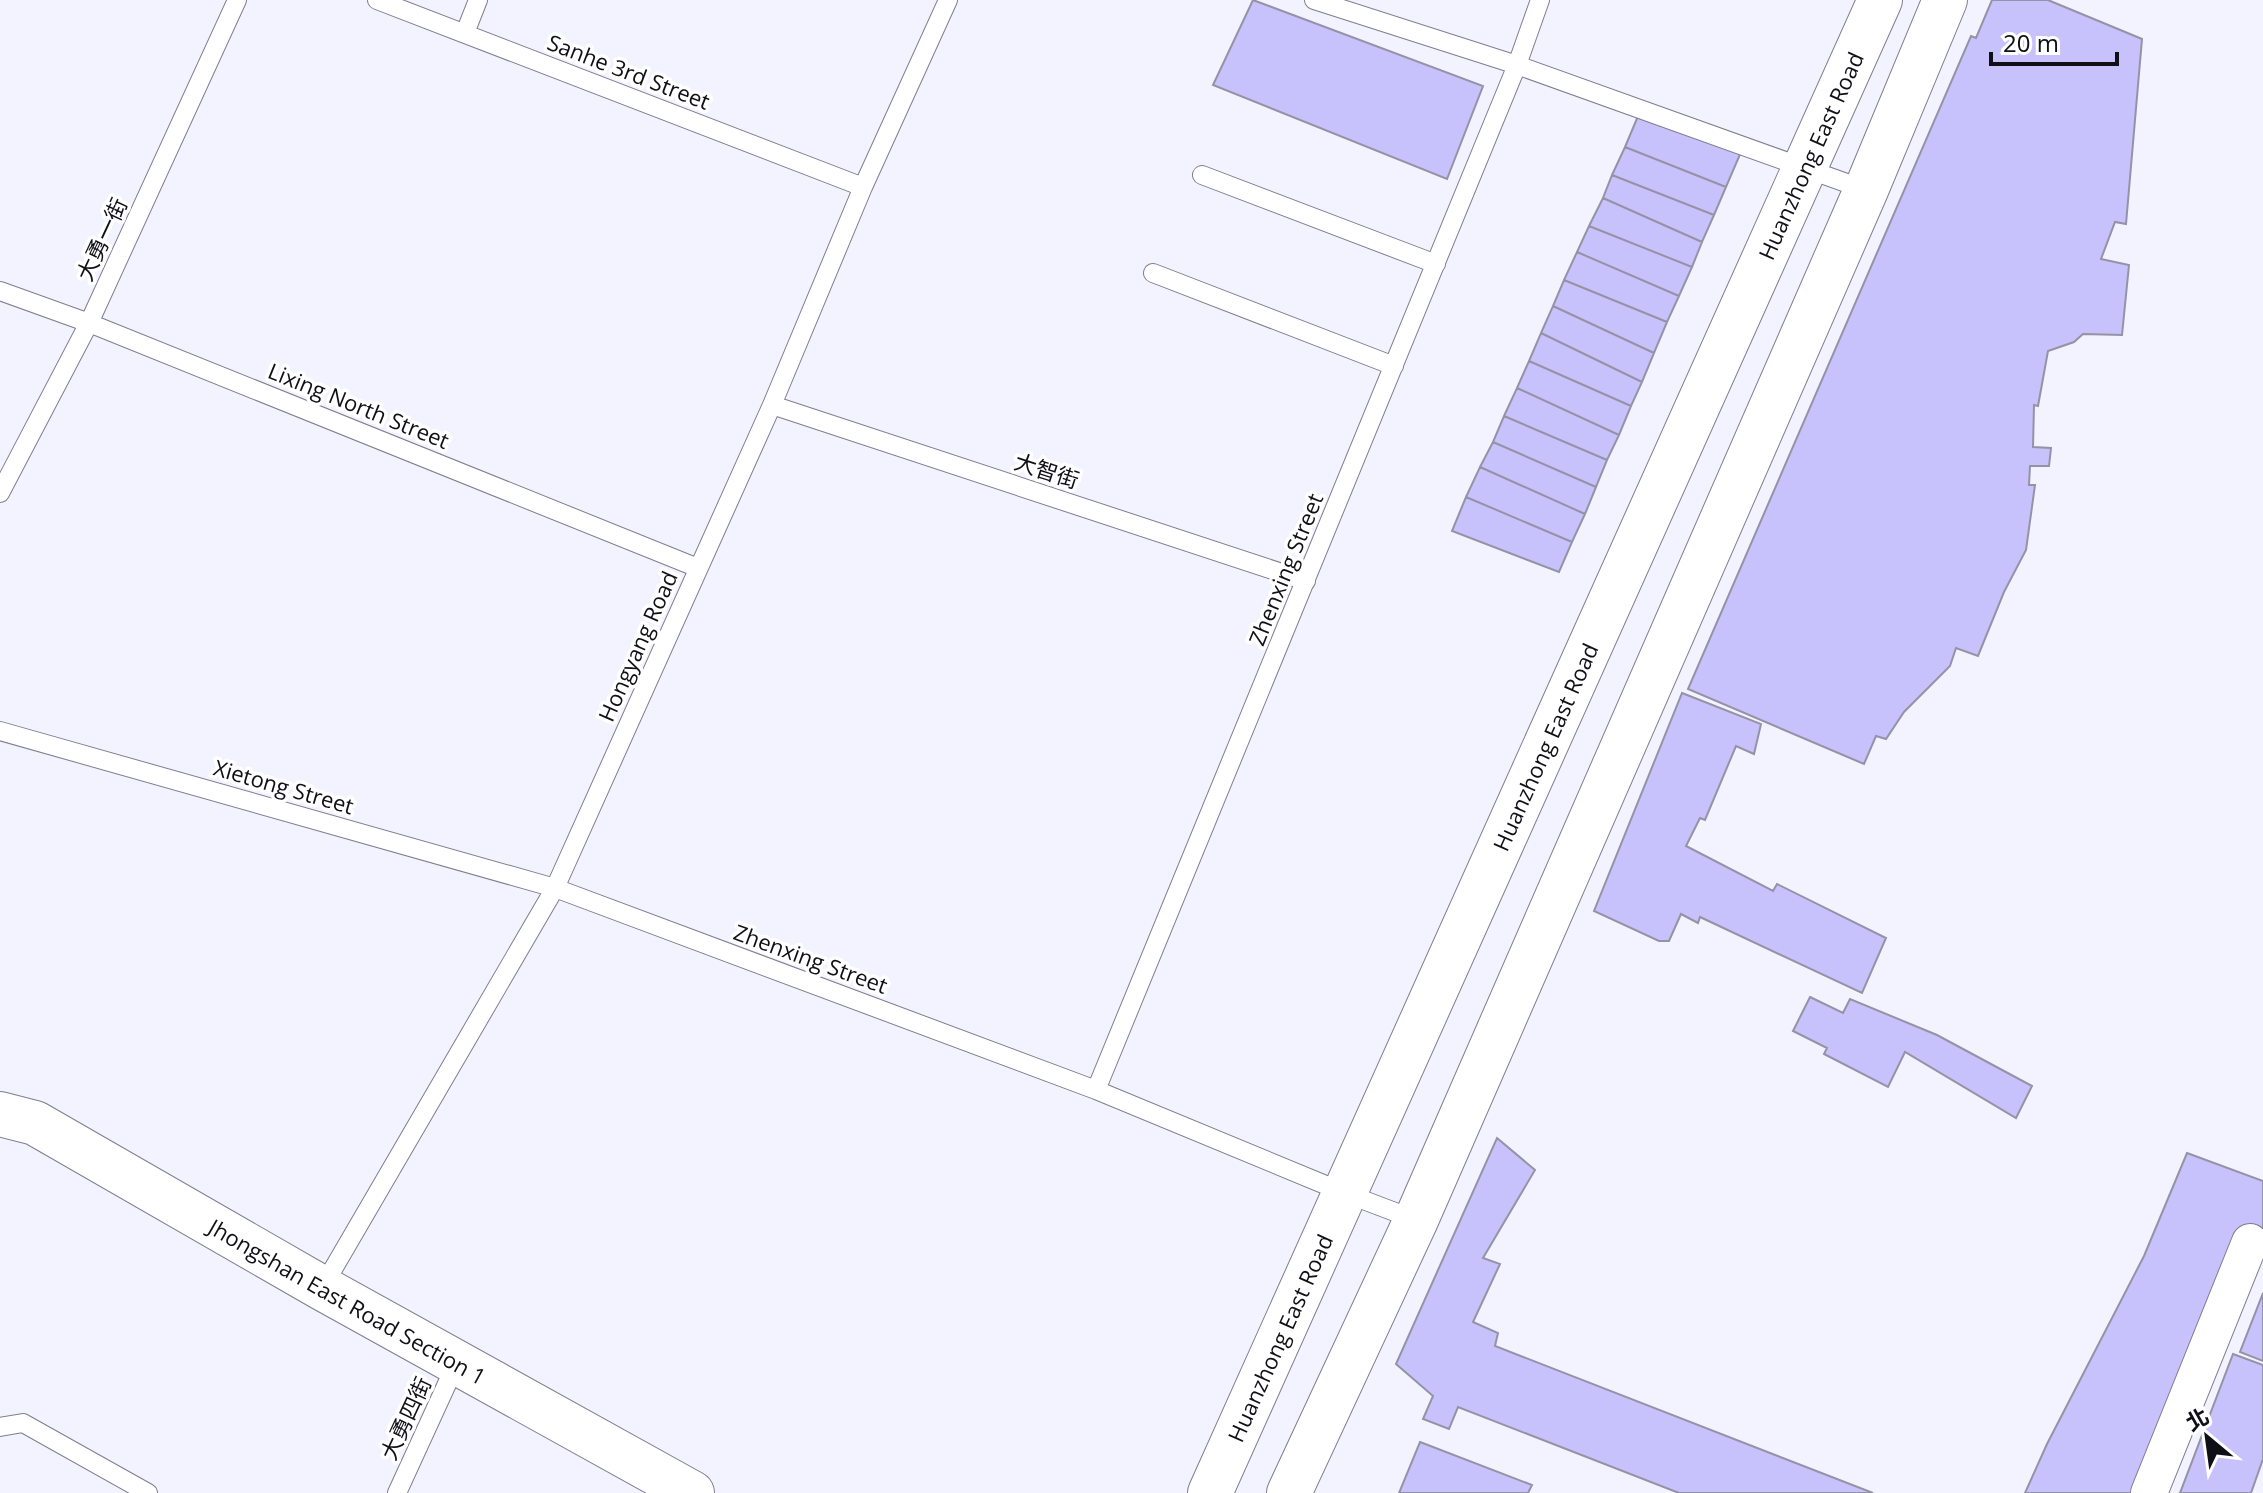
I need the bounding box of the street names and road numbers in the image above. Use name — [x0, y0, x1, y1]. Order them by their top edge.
street label: Sanhe 3rd Street — [544, 26, 715, 116]
street label: Huanzhong East Road — [1751, 47, 1870, 264]
street label: 大勇一街 — [69, 193, 133, 285]
street label: Lixing North Street — [264, 355, 454, 455]
street label: 大智街 — [1011, 446, 1083, 494]
street label: Zhenxing Street — [1241, 488, 1329, 650]
street label: Hongyang Road — [590, 566, 684, 726]
street label: Huanzhong East Road — [1485, 638, 1605, 855]
street label: Xietong Street — [211, 752, 358, 820]
street label: Zhenxing Street — [730, 916, 892, 1000]
street label: Jhongshan East Road Section 1 — [202, 1210, 492, 1391]
street label: Huanzhong East Road — [1220, 1229, 1339, 1447]
street label: 大勇四街 — [373, 1372, 437, 1464]

